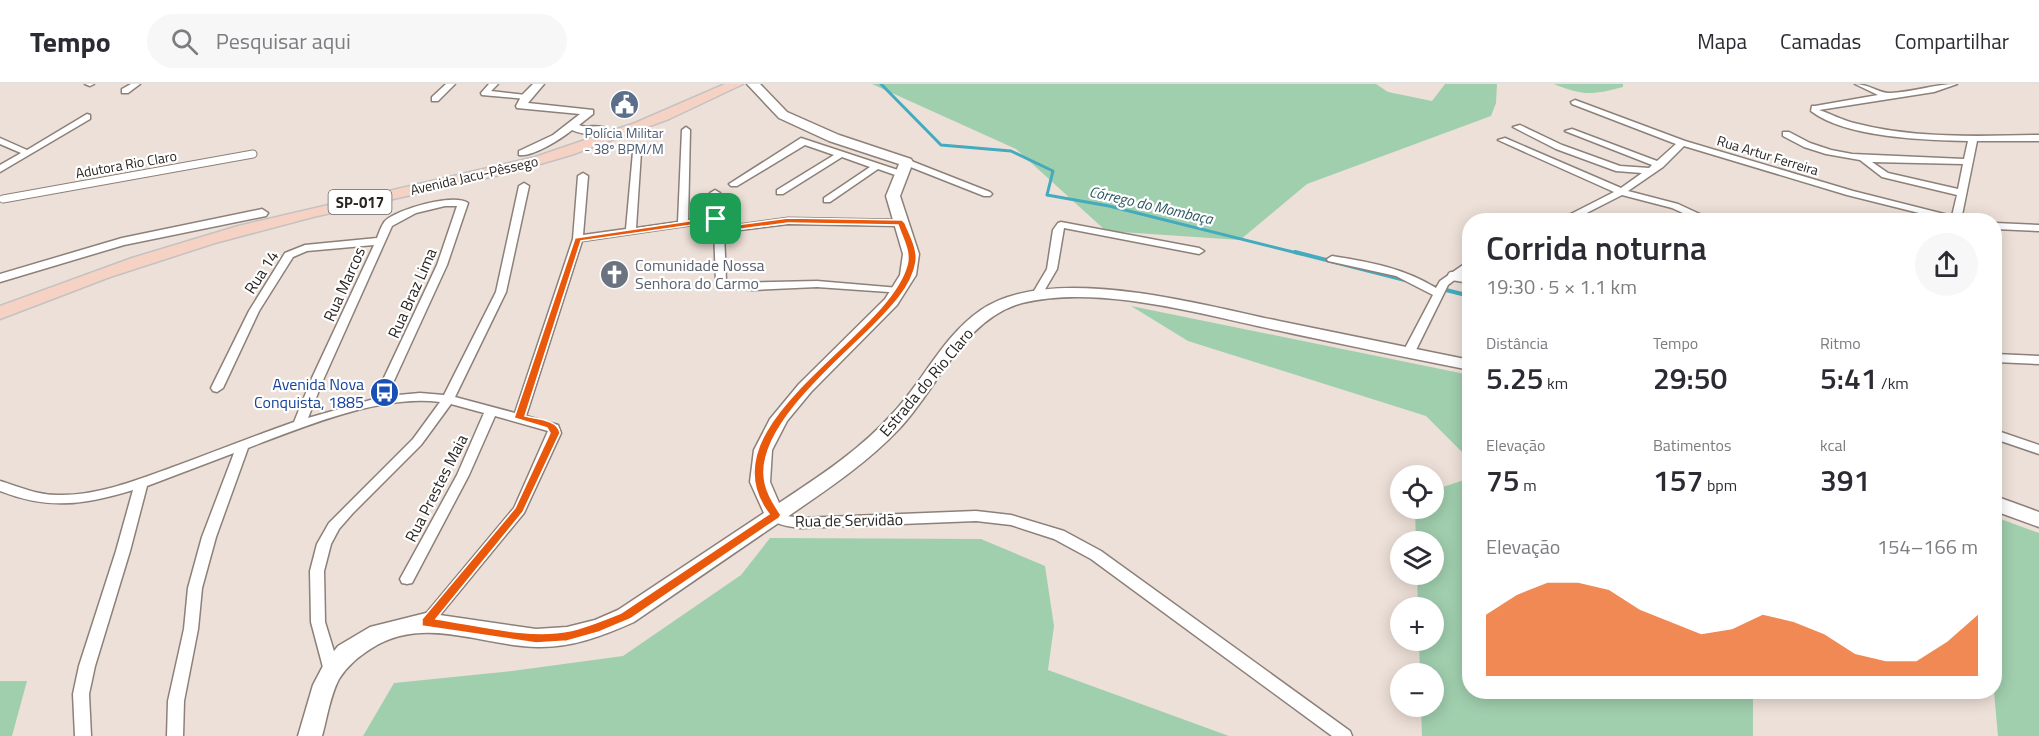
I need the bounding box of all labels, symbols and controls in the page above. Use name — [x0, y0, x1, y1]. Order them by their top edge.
search box — [147, 14, 567, 68]
text: Tempo — [30, 20, 111, 63]
text: Pesquisar aqui — [216, 24, 351, 58]
icon: search — [168, 25, 201, 58]
text: Mapa — [1697, 25, 1747, 57]
text: Camadas — [1780, 25, 1861, 57]
text: Compartilhar — [1894, 25, 2009, 57]
public building icon: Polícia Militar - 38º BPM/M — [608, 89, 640, 121]
place label: Polícia Militar - 38º BPM/M — [584, 122, 664, 159]
street label: Rua Artur Ferreira — [1715, 130, 1821, 180]
street label: Adutora Rio Claro — [74, 145, 178, 183]
street label: Avenida Jacu-Pêssego — [408, 150, 540, 200]
water label: Córrego do Mombaça — [1087, 180, 1216, 231]
road number: SP-017 — [328, 190, 392, 214]
pin — [690, 193, 741, 244]
icon: arrive — [699, 202, 732, 235]
text: Corrida noturna — [1486, 223, 1707, 273]
button: share — [1915, 233, 1978, 296]
street label: Rua Marcos — [317, 243, 371, 325]
street label: Rua Braz Lima — [381, 244, 443, 342]
street label: Rua 14 — [238, 245, 284, 299]
place label: Comunidade Nossa Senhora do Carmo — [635, 253, 765, 295]
church icon: Comunidade Nossa Senhora do Carmo — [598, 258, 630, 290]
text: 19:30 · 5 × 1.1 km — [1486, 271, 1637, 302]
street label: Estrada do Rio Claro — [873, 322, 979, 442]
text: Distância — [1486, 331, 1548, 355]
text: Tempo — [1653, 331, 1698, 355]
text: Ritmo — [1820, 331, 1861, 355]
text: 5.25 — [1486, 355, 1544, 401]
text: 29:50 — [1653, 355, 1727, 401]
text: 5:41 — [1820, 355, 1878, 401]
text: km — [1544, 371, 1568, 395]
text: /km — [1878, 371, 1909, 395]
place label: Avenida Nova Conquista, 1885 — [254, 372, 364, 414]
bus stop icon: Avenida Nova Conquista, 1885 — [369, 377, 401, 409]
street label: Rua Prestes Maia — [399, 430, 473, 546]
text: Elevação — [1486, 433, 1546, 457]
text: Batimentos — [1653, 433, 1732, 457]
text: kcal — [1820, 433, 1846, 457]
text: 75 — [1486, 457, 1520, 503]
text: 157 — [1653, 457, 1703, 503]
text: 391 — [1820, 457, 1870, 503]
map controls — [1390, 465, 1444, 717]
button: locate — [1390, 465, 1444, 519]
text: m — [1520, 473, 1537, 497]
text: bpm — [1703, 473, 1737, 497]
street label: Rua de Servidão — [795, 507, 903, 533]
button: layers — [1390, 531, 1444, 585]
text: Elevação — [1486, 531, 1560, 562]
text: 154–166 m — [1877, 531, 1978, 562]
button: + — [1390, 597, 1444, 651]
button: − — [1390, 663, 1444, 717]

